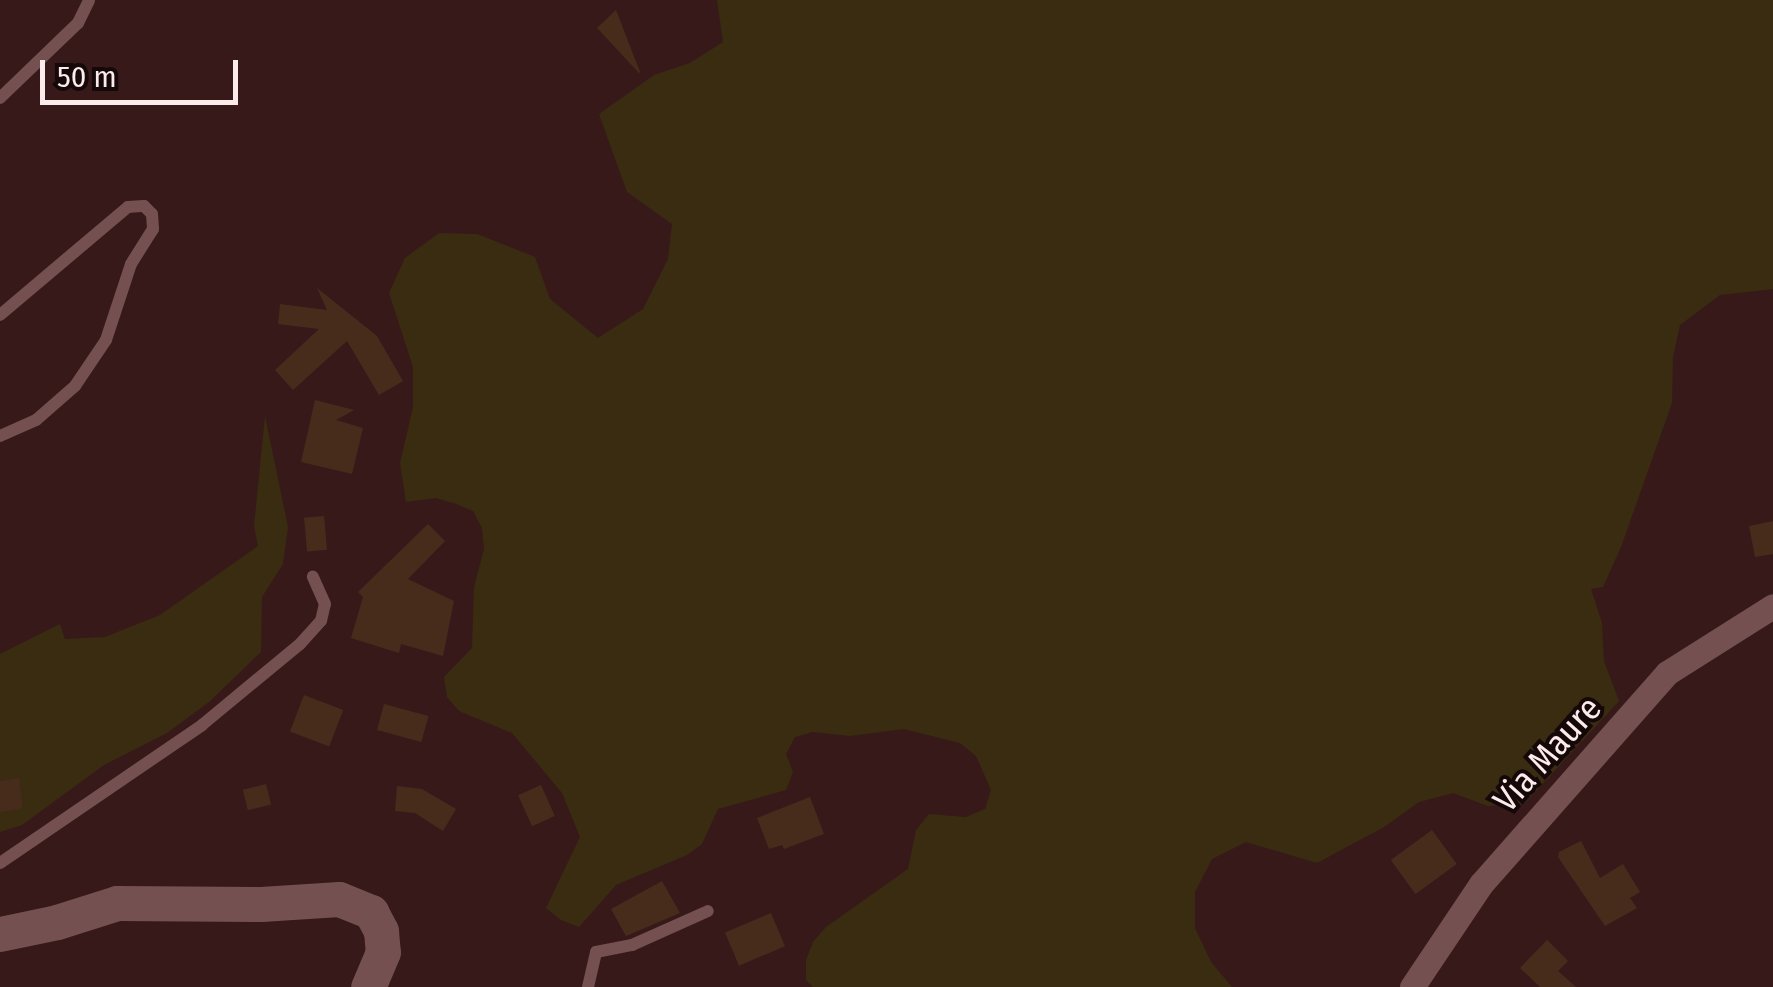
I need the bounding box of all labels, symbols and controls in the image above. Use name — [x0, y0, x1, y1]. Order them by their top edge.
scale bar — [45, 40, 242, 102]
text: 50 m — [57, 59, 117, 95]
street label: Via Maure — [1484, 688, 1610, 820]

